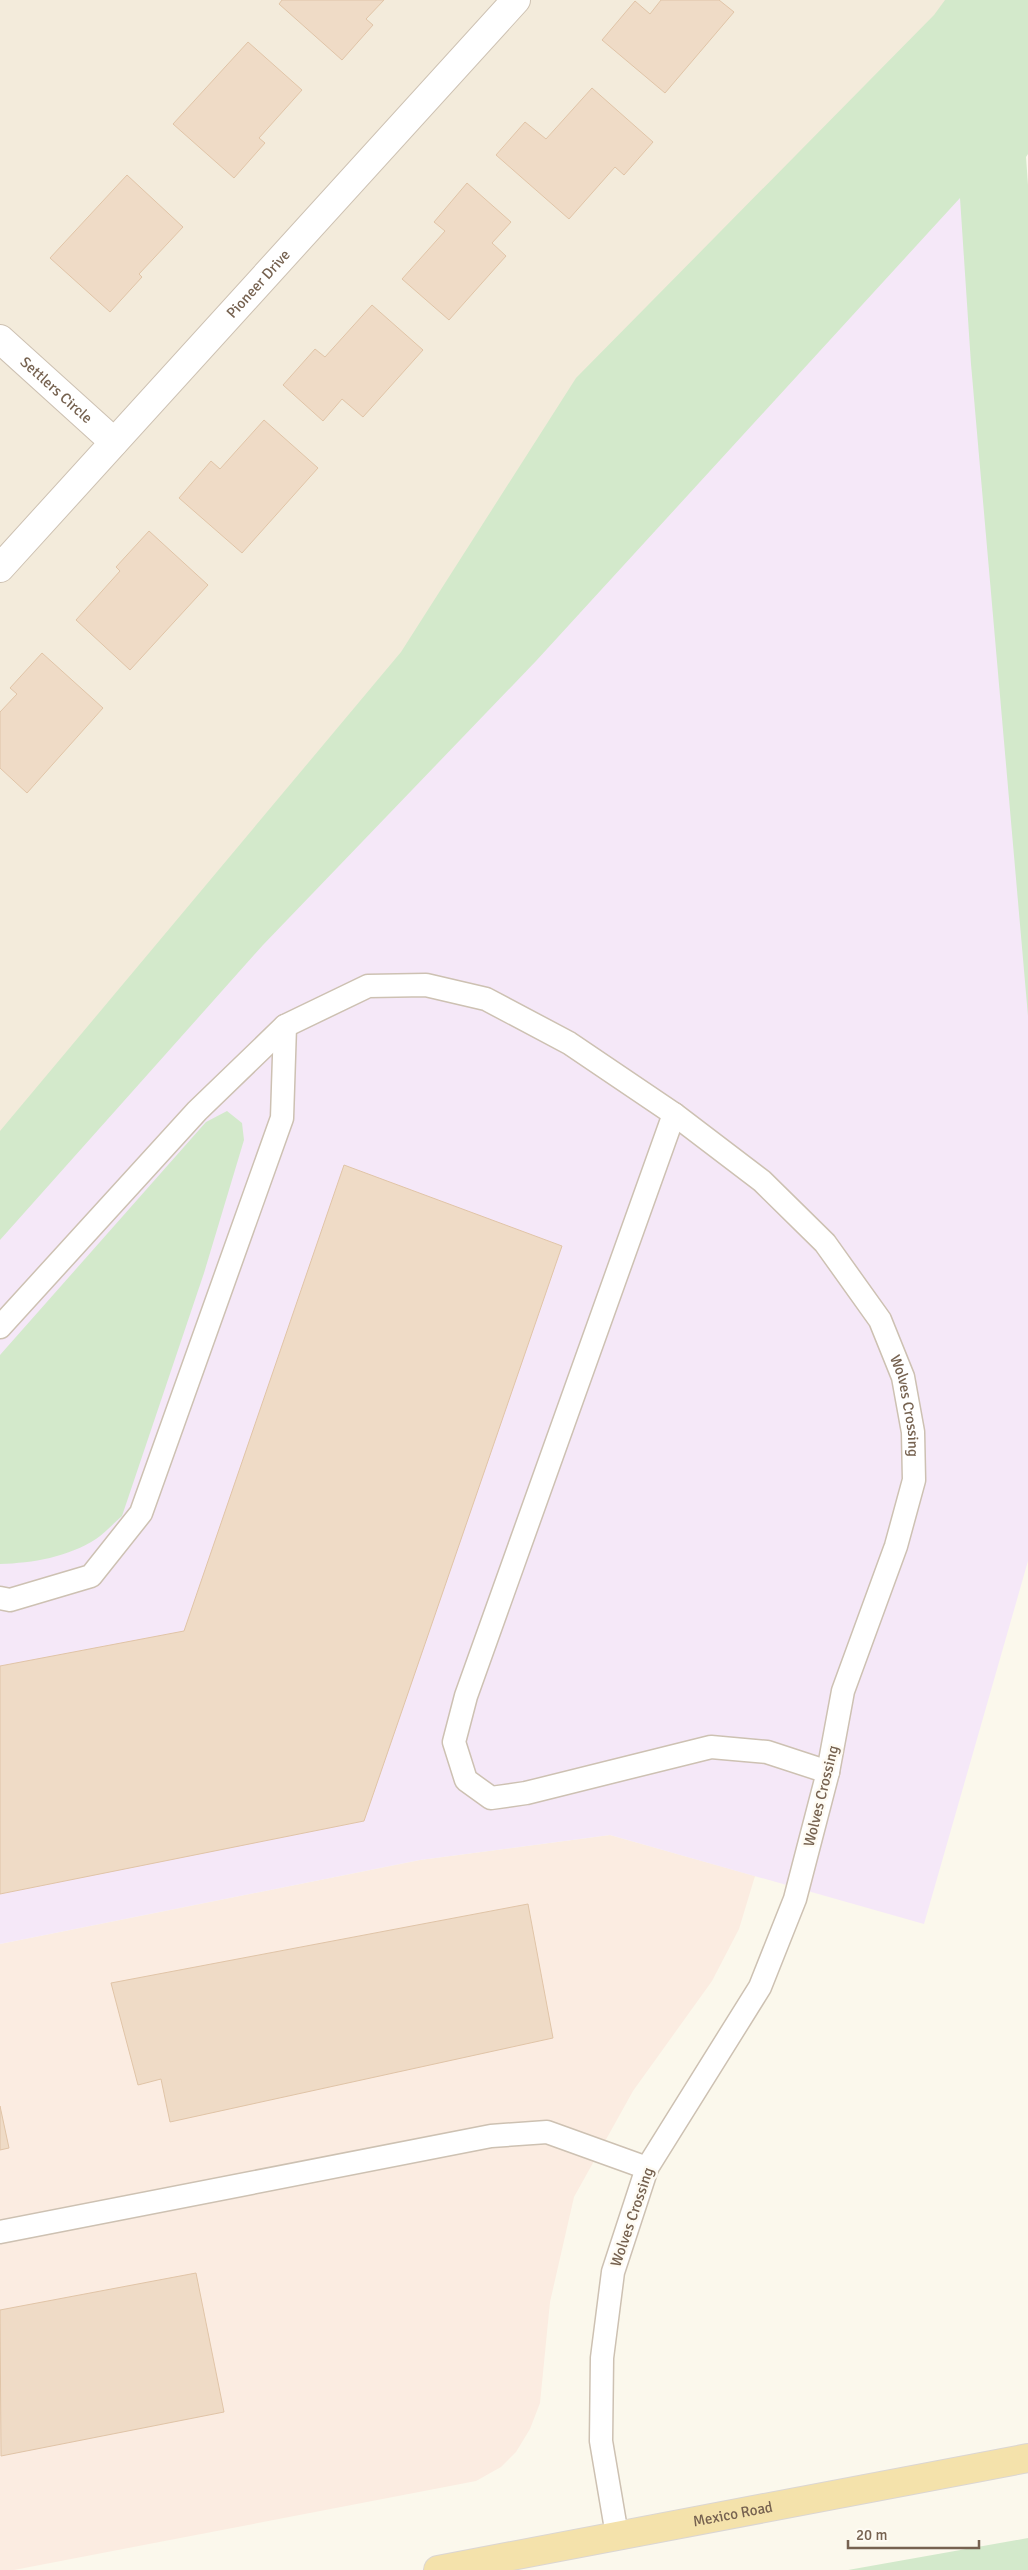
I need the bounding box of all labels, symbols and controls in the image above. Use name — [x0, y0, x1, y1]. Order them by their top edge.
street label: Pioneer Drive — [223, 246, 294, 322]
street label: Settlers Circle — [17, 353, 96, 427]
street label: Wolves Crossing — [886, 1352, 923, 1457]
street label: Wolves Crossing — [800, 1743, 842, 1848]
street label: Wolves Crossing — [607, 2165, 657, 2269]
street label: Mexico Road — [691, 2498, 774, 2530]
scale bar — [848, 2518, 979, 2550]
text: 20 m — [856, 2526, 887, 2544]

